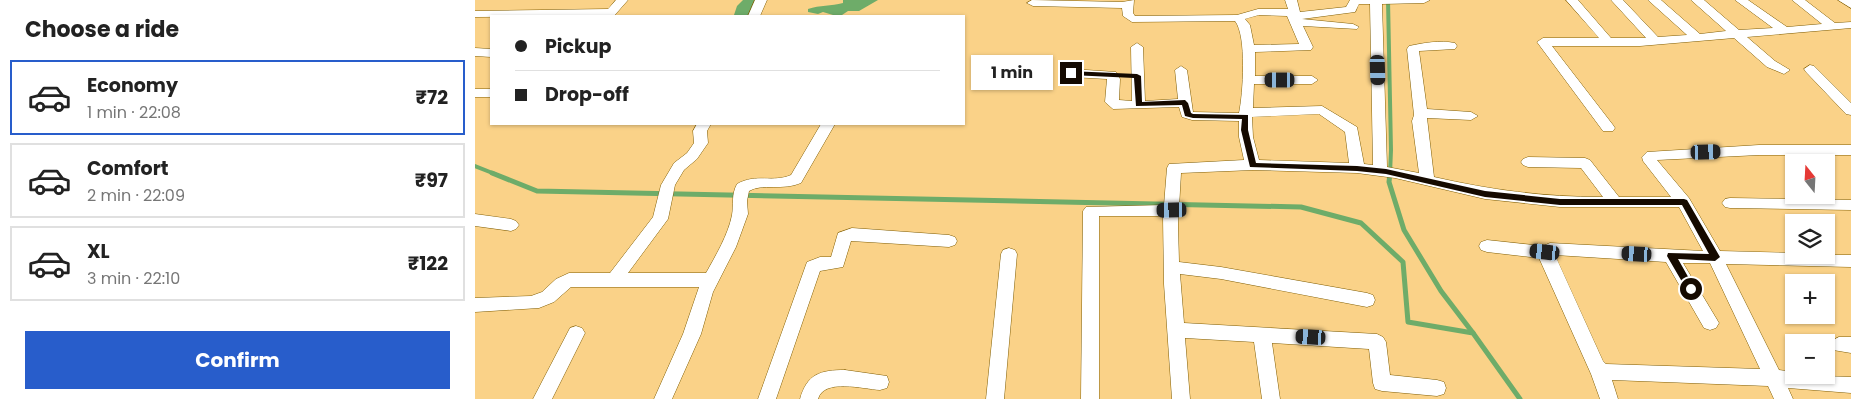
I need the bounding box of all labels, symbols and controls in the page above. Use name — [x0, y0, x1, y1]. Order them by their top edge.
text: Choose a ride — [25, 14, 179, 45]
text: Pickup — [545, 33, 611, 60]
car — [1369, 55, 1386, 85]
callout: 1 min — [971, 56, 1053, 90]
text: 1 min — [991, 61, 1033, 84]
route end — [1060, 62, 1082, 84]
text: Economy — [87, 72, 178, 99]
car — [1265, 73, 1295, 88]
icon: car — [27, 75, 72, 120]
text: Drop-off — [545, 81, 629, 108]
text: ₹72 — [416, 84, 448, 111]
text: 1 min · 22:08 — [87, 101, 181, 124]
car — [1690, 144, 1721, 160]
north arrow — [1785, 154, 1835, 204]
map controls — [1785, 154, 1835, 384]
text: Comfort — [87, 155, 169, 182]
icon: car — [27, 158, 72, 203]
text: ₹97 — [415, 167, 448, 194]
text: 2 min · 22:09 — [87, 184, 185, 207]
car — [1156, 202, 1187, 218]
button: layers — [1785, 214, 1835, 264]
text: XL — [87, 238, 110, 265]
icon: car — [27, 241, 72, 286]
car — [1529, 243, 1560, 261]
car — [1621, 246, 1652, 262]
text: ₹122 — [408, 250, 448, 277]
text: 3 min · 22:10 — [87, 267, 180, 290]
button: + — [1785, 274, 1835, 324]
route start — [1680, 278, 1702, 300]
car — [1295, 329, 1326, 345]
button: Confirm — [25, 331, 450, 389]
button: − — [1785, 334, 1835, 384]

